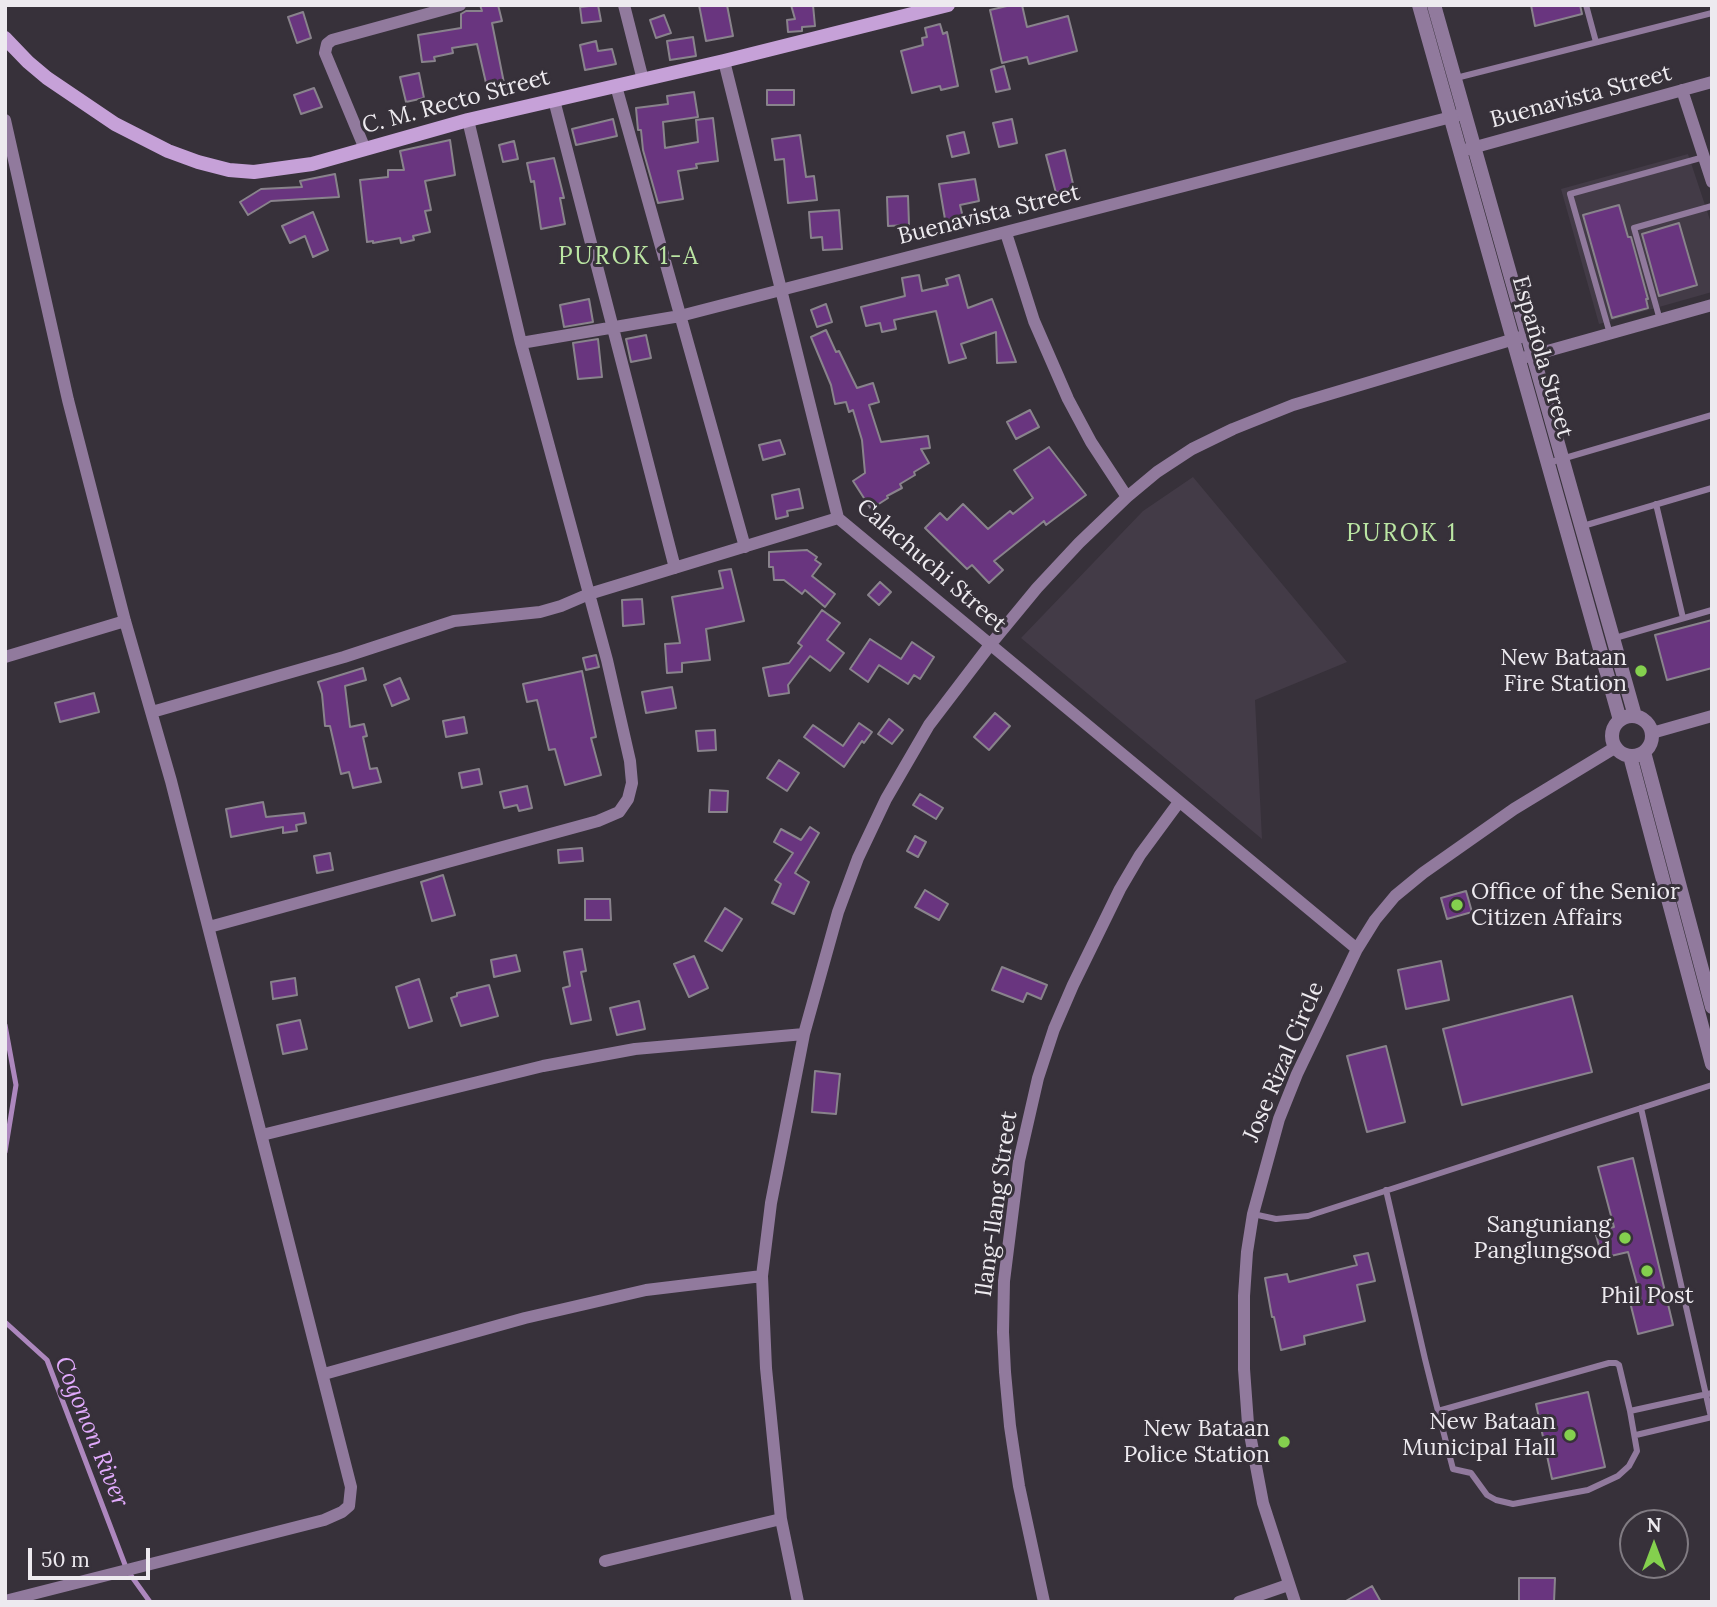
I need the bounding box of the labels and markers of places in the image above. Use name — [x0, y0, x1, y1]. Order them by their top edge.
place label: New Bataan Fire Station — [1500, 644, 1627, 698]
marker: New Bataan Fire Station — [1633, 663, 1649, 679]
place label: Office of the Senior Citizen Affairs — [1471, 878, 1680, 932]
marker: Office of the Senior Citizen Affairs — [1449, 897, 1465, 913]
place label: Sanguniang Panglungsod — [1474, 1211, 1611, 1265]
marker: Sanguniang Panglungsod — [1617, 1230, 1633, 1246]
marker: Phil Post — [1639, 1263, 1655, 1279]
place label: Phil Post — [1600, 1282, 1694, 1310]
place label: New Bataan Municipal Hall — [1402, 1408, 1556, 1462]
place label: New Bataan Police Station — [1123, 1415, 1270, 1469]
marker: New Bataan Municipal Hall — [1562, 1427, 1578, 1443]
marker: New Bataan Police Station — [1276, 1434, 1292, 1450]

